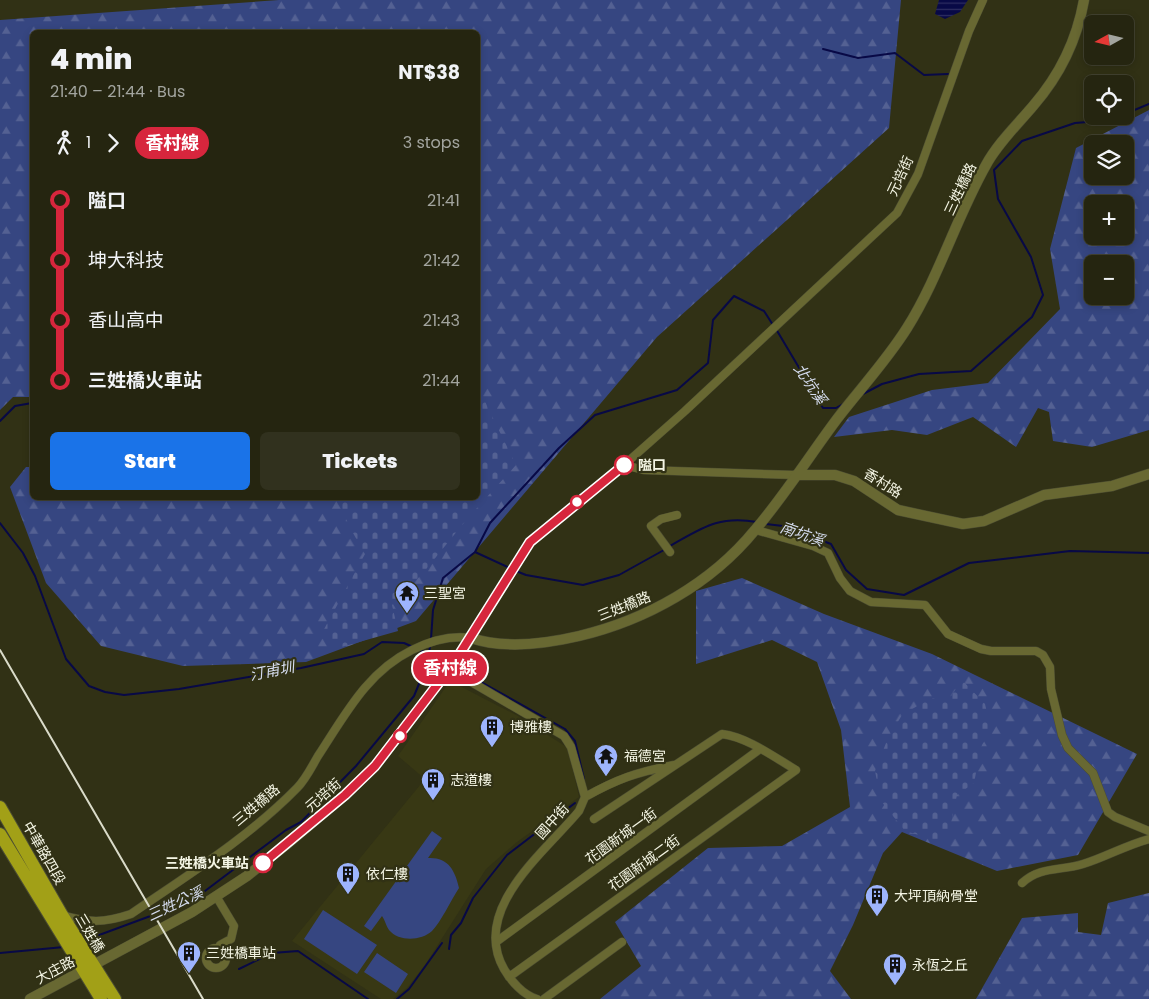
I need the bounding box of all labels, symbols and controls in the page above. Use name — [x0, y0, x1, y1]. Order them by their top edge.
north arrow — [1084, 15, 1134, 65]
map controls — [1084, 15, 1134, 305]
text: 4 min — [50, 40, 132, 79]
text: NT$38 — [398, 59, 460, 86]
button: locate — [1084, 75, 1134, 125]
text: 21:40 – 21:44 · Bus — [50, 80, 185, 103]
icon: walk — [50, 129, 78, 157]
icon: forward — [99, 129, 127, 157]
text: 香村線 — [145, 130, 199, 155]
text: 1 — [86, 131, 91, 154]
text: 3 stops — [403, 131, 460, 154]
button: layers — [1084, 135, 1134, 185]
street label: 元培街 — [882, 153, 918, 199]
street label: 三姓橋路 — [939, 159, 981, 219]
text: 隘口 — [88, 187, 126, 214]
text: 21:41 — [427, 189, 460, 212]
button: + — [1084, 195, 1134, 245]
text: 坤大科技 — [88, 247, 164, 274]
text: 21:42 — [423, 249, 460, 272]
button: − — [1084, 255, 1134, 305]
text: 香山高中 — [88, 307, 164, 334]
text: 21:43 — [423, 309, 460, 332]
water label: 北坑溪 — [789, 359, 833, 410]
text: 三姓橋火車站 — [88, 367, 202, 394]
text: 21:44 — [422, 369, 460, 392]
button: Start — [50, 432, 250, 490]
button: Tickets — [260, 432, 460, 490]
marker: 隘口 — [614, 455, 634, 475]
place label: 隘口 — [638, 455, 666, 475]
street label: 香村路 — [860, 463, 906, 503]
unlabelled marker — [570, 495, 584, 509]
water label: 南坑溪 — [777, 516, 829, 551]
temple icon: 三聖宮 — [394, 580, 420, 614]
place label: 三聖宮 — [424, 583, 466, 603]
street label: 三姓橋路 — [594, 586, 654, 626]
line badge: 香村線 — [421, 652, 479, 684]
text: 香村線 — [423, 655, 477, 680]
water label: 汀甫圳 — [248, 656, 298, 685]
building icon: 博雅樓 — [479, 714, 505, 748]
place label: 博雅樓 — [510, 717, 552, 737]
unlabelled marker — [393, 729, 407, 743]
temple icon: 福德宮 — [593, 743, 619, 777]
place label: 福德宮 — [624, 746, 666, 766]
building icon: 志道樓 — [420, 767, 446, 801]
place label: 志道樓 — [450, 770, 492, 790]
street label: 元培街 — [301, 774, 345, 816]
street label: 三姓橋路 — [228, 779, 284, 831]
street label: 國中街 — [531, 799, 573, 843]
street label: 花園新城一街 — [581, 803, 661, 869]
street label: 中華路四段 — [18, 818, 70, 888]
street label: 花園新城二街 — [604, 830, 684, 896]
place label: 三姓橋火車站 — [165, 853, 249, 873]
marker: 三姓橋火車站 — [253, 853, 273, 873]
building icon: 依仁樓 — [335, 861, 361, 895]
place label: 依仁樓 — [366, 864, 408, 884]
water label: 三姓公溪 — [143, 881, 208, 926]
building icon: 大坪頂納骨堂 — [864, 883, 890, 917]
place label: 大坪頂納骨堂 — [894, 886, 978, 906]
street label: 三姓橋 — [71, 910, 109, 956]
building icon: 三姓橋車站 — [176, 940, 202, 974]
place label: 三姓橋車站 — [206, 943, 276, 963]
street label: 大庄路 — [32, 951, 78, 989]
building icon: 永恆之丘 — [882, 952, 908, 986]
place label: 永恆之丘 — [912, 955, 968, 975]

